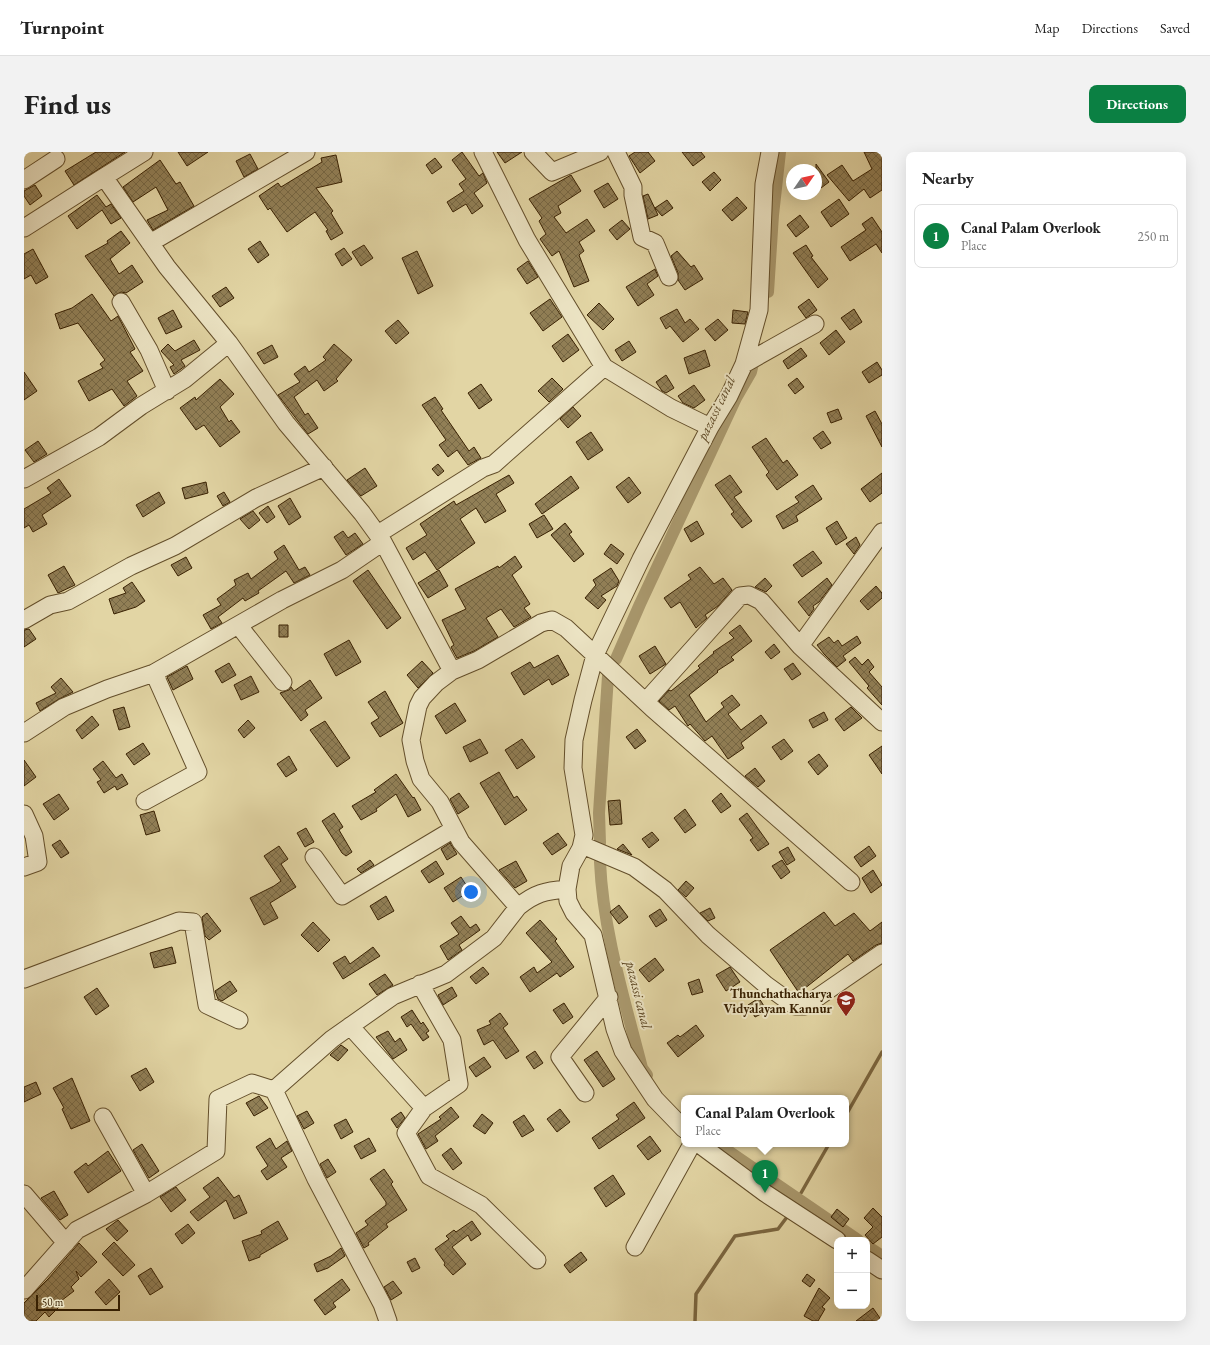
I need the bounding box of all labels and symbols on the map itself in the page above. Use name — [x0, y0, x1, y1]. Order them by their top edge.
north arrow — [786, 164, 822, 200]
water label: pazassi canal — [692, 372, 740, 445]
your location — [461, 882, 481, 902]
water label: pazassi canal — [621, 957, 656, 1032]
place label: Thunchathacharya Vidyalayam Kannur — [724, 985, 833, 1017]
school or university icon: Thunchathacharya Vidyalayam Kannur — [835, 989, 857, 1017]
pin: 1 — [752, 1160, 778, 1193]
scale bar — [36, 1293, 120, 1312]

